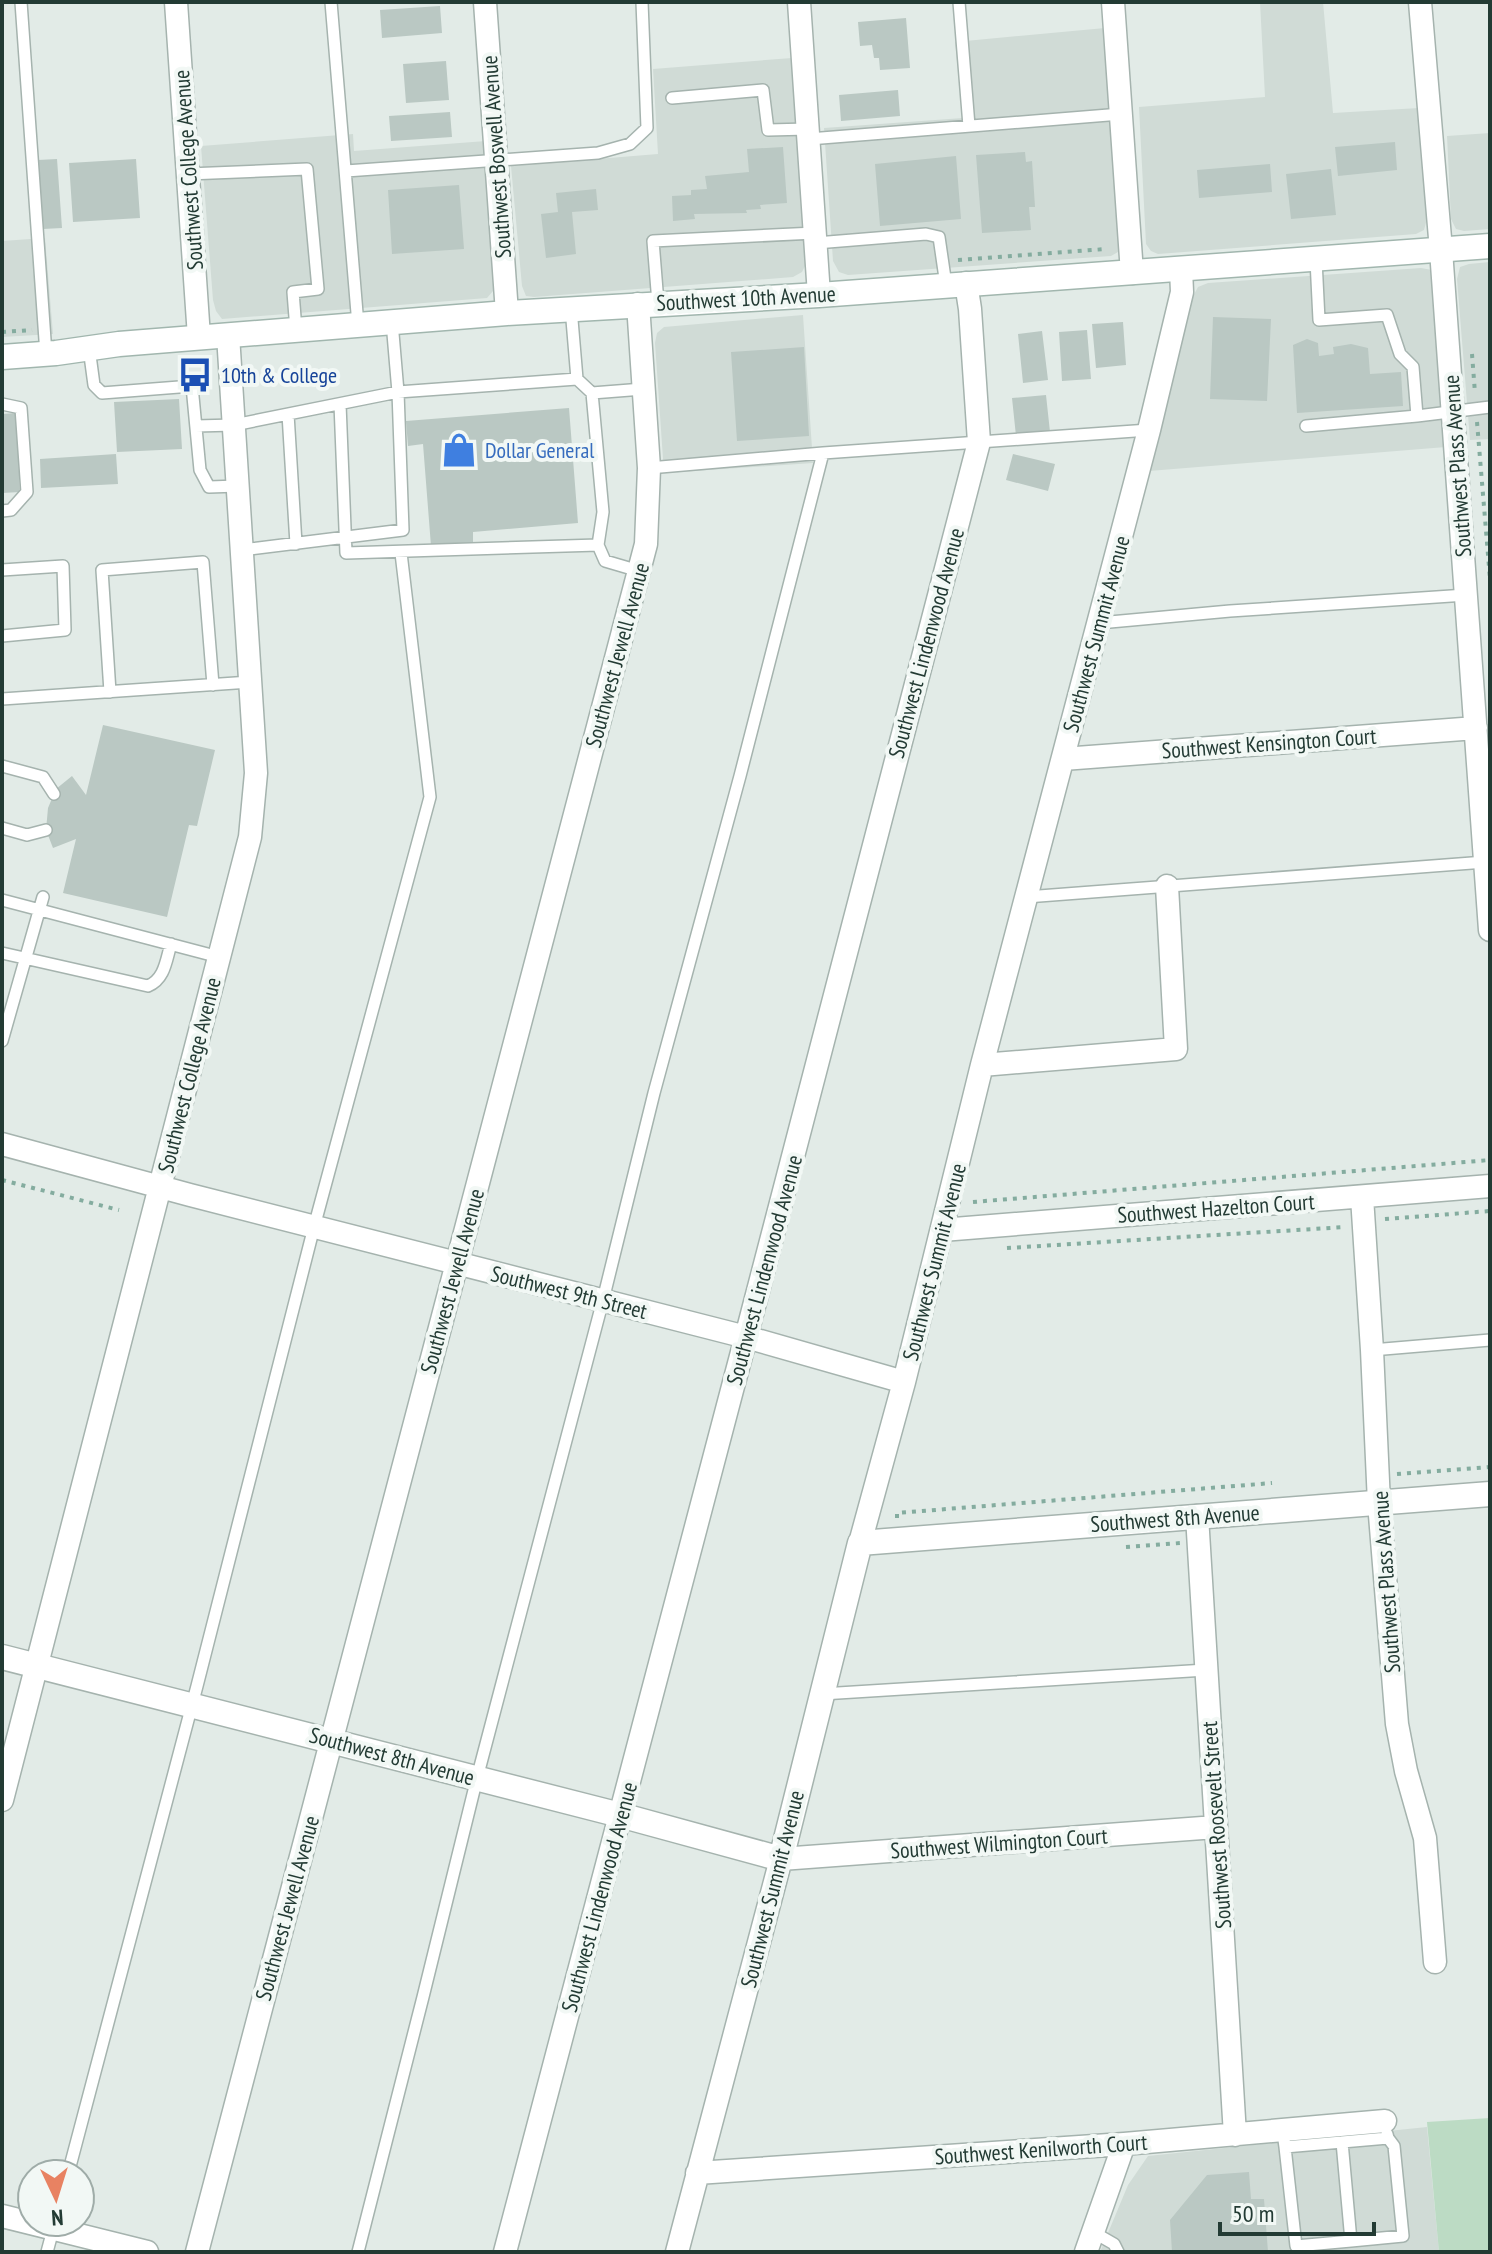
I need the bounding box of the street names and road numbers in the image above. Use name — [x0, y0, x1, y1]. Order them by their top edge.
street label: Southwest Boswell Avenue — [475, 55, 517, 259]
street label: Southwest College Avenue — [167, 69, 209, 271]
street label: Southwest 10th Avenue — [656, 279, 836, 317]
street label: Southwest Plass Avenue — [1437, 374, 1477, 558]
street label: Southwest Lindenwood Avenue — [882, 525, 970, 761]
street label: Southwest Summit Avenue — [1056, 533, 1136, 735]
street label: Southwest Jewell Avenue — [579, 559, 655, 751]
street label: Southwest Kensington Court — [1161, 722, 1377, 764]
street label: Southwest College Avenue — [151, 974, 227, 1176]
street label: Southwest Lindenwood Avenue — [720, 1152, 808, 1388]
street label: Southwest Summit Avenue — [896, 1160, 972, 1364]
street label: Southwest Jewell Avenue — [414, 1185, 490, 1377]
street label: Southwest Hazelton Court — [1117, 1187, 1315, 1229]
street label: Southwest 9th Street — [488, 1259, 650, 1325]
street label: Southwest Plass Avenue — [1366, 1490, 1406, 1674]
street label: Southwest 8th Avenue — [1089, 1498, 1261, 1538]
street label: Southwest Roosevelt Street — [1195, 1720, 1237, 1930]
street label: Southwest 8th Avenue — [306, 1721, 478, 1791]
street label: Southwest Lindenwood Avenue — [555, 1779, 643, 2015]
street label: Southwest Summit Avenue — [734, 1787, 810, 1991]
street label: Southwest Jewell Avenue — [249, 1812, 325, 2004]
street label: Southwest Wilmington Court — [889, 1821, 1109, 1865]
street label: Southwest Kenilworth Court — [934, 2128, 1148, 2170]

